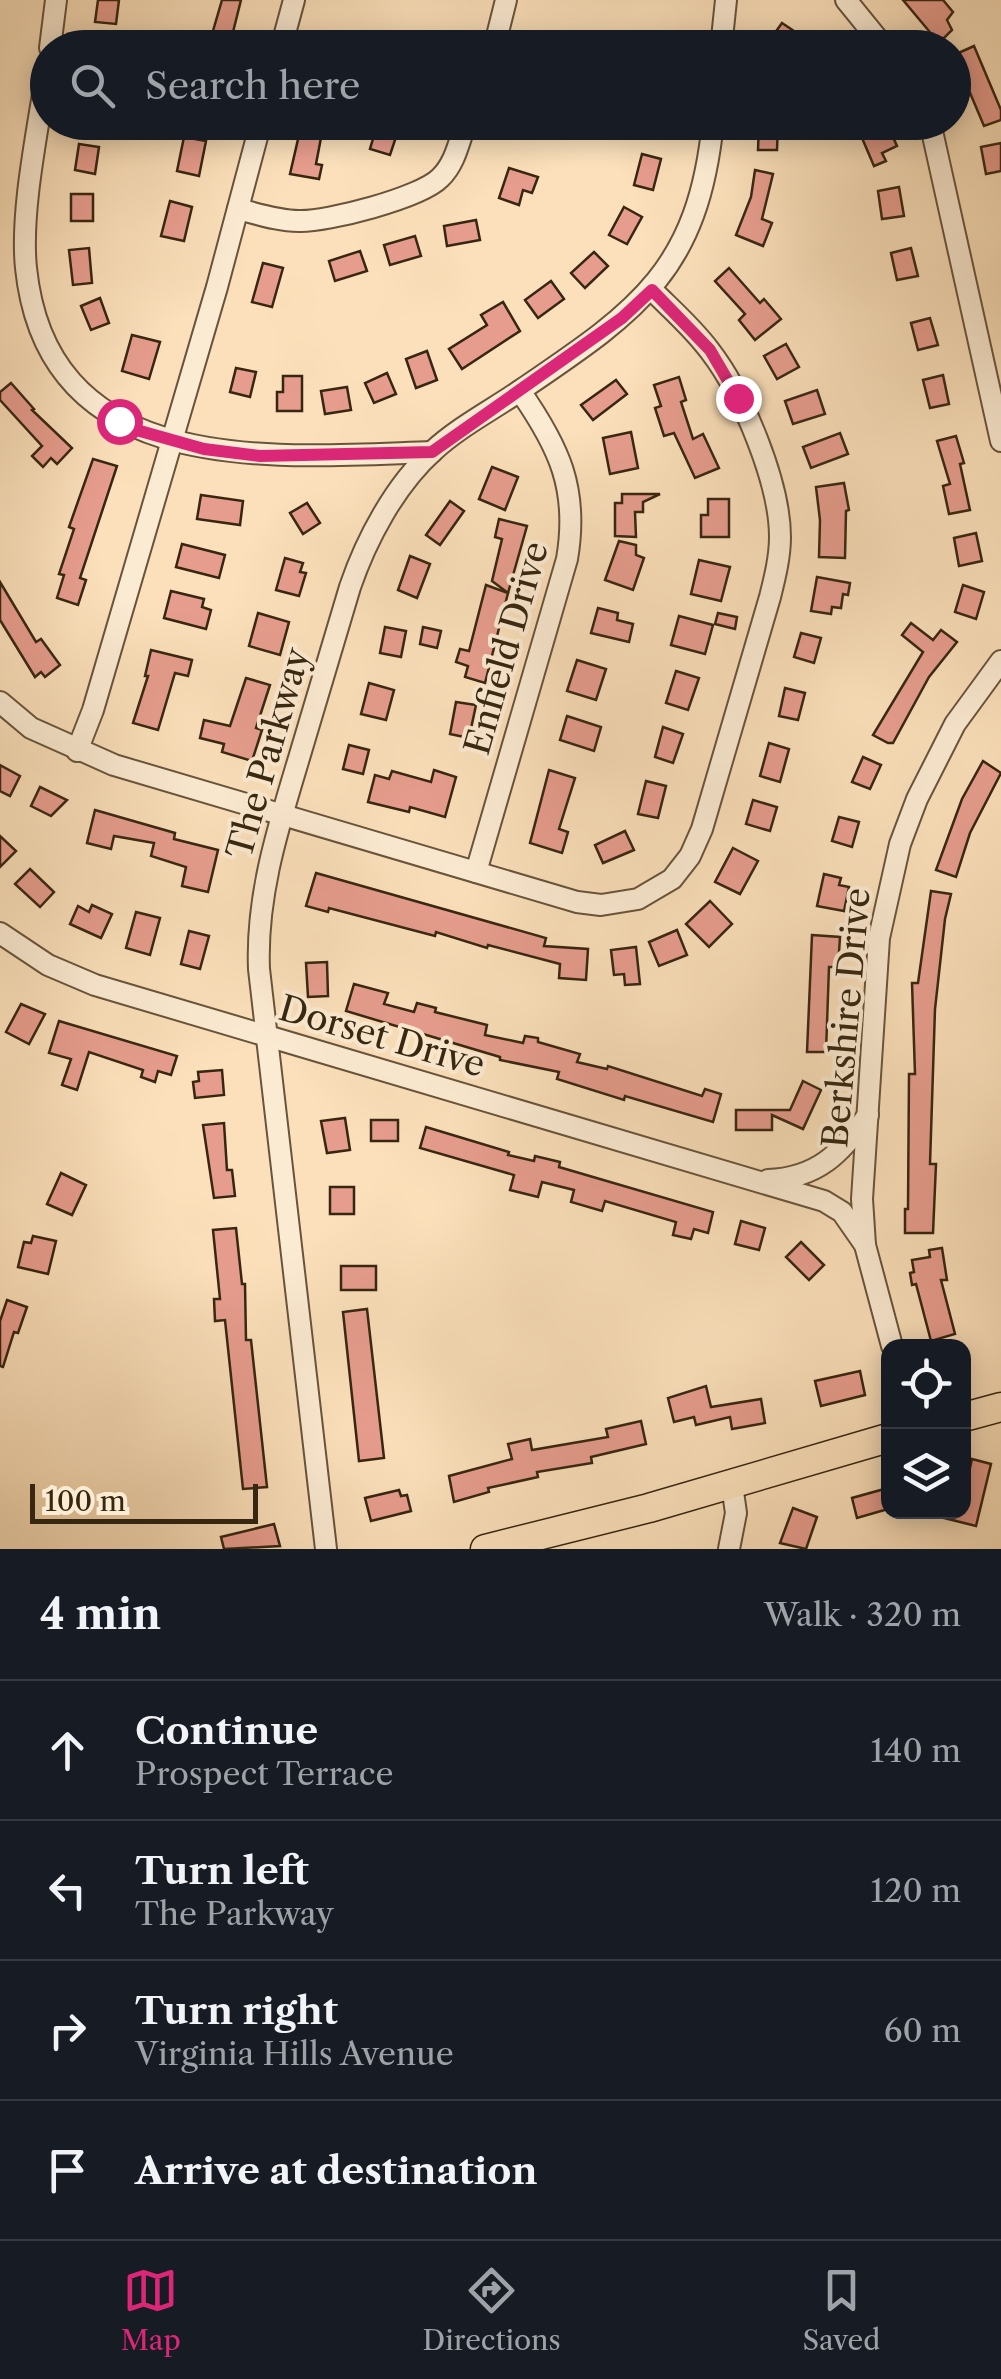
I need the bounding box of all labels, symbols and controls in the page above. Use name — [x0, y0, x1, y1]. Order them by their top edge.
search box — [30, 30, 971, 140]
icon: search — [65, 58, 120, 113]
text: Search here — [145, 62, 360, 109]
route end — [716, 376, 762, 422]
route start — [97, 399, 143, 445]
street label: Enfield Drive — [455, 536, 557, 760]
street label: The Parkway — [217, 642, 319, 863]
street label: Berkshire Drive — [813, 886, 879, 1150]
street label: Dorset Drive — [274, 986, 490, 1086]
map controls — [881, 1339, 971, 1519]
button: locate — [881, 1339, 971, 1429]
button: layers — [881, 1429, 971, 1519]
scale bar — [30, 1479, 258, 1524]
text: 100 m — [45, 1484, 126, 1518]
text: 4 min — [40, 1588, 161, 1640]
text: Walk · 320 m — [764, 1595, 961, 1634]
text: Continue — [135, 1707, 318, 1754]
icon: ahead — [40, 1723, 95, 1778]
text: 140 m — [870, 1731, 961, 1770]
text: Prospect Terrace — [135, 1754, 393, 1793]
text: Turn left — [135, 1847, 309, 1894]
icon: left — [40, 1863, 95, 1918]
text: 120 m — [871, 1871, 961, 1910]
text: The Parkway — [135, 1894, 334, 1933]
text: Turn right — [135, 1987, 338, 2034]
icon: right — [40, 2003, 95, 2058]
text: 60 m — [884, 2011, 961, 2050]
text: Virginia Hills Avenue — [135, 2034, 454, 2073]
icon: arrive — [40, 2143, 95, 2198]
text: Arrive at destination — [135, 2147, 538, 2194]
tab: Map — [121, 2263, 181, 2357]
tab: Directions — [422, 2263, 561, 2357]
tab: Saved — [802, 2263, 880, 2357]

